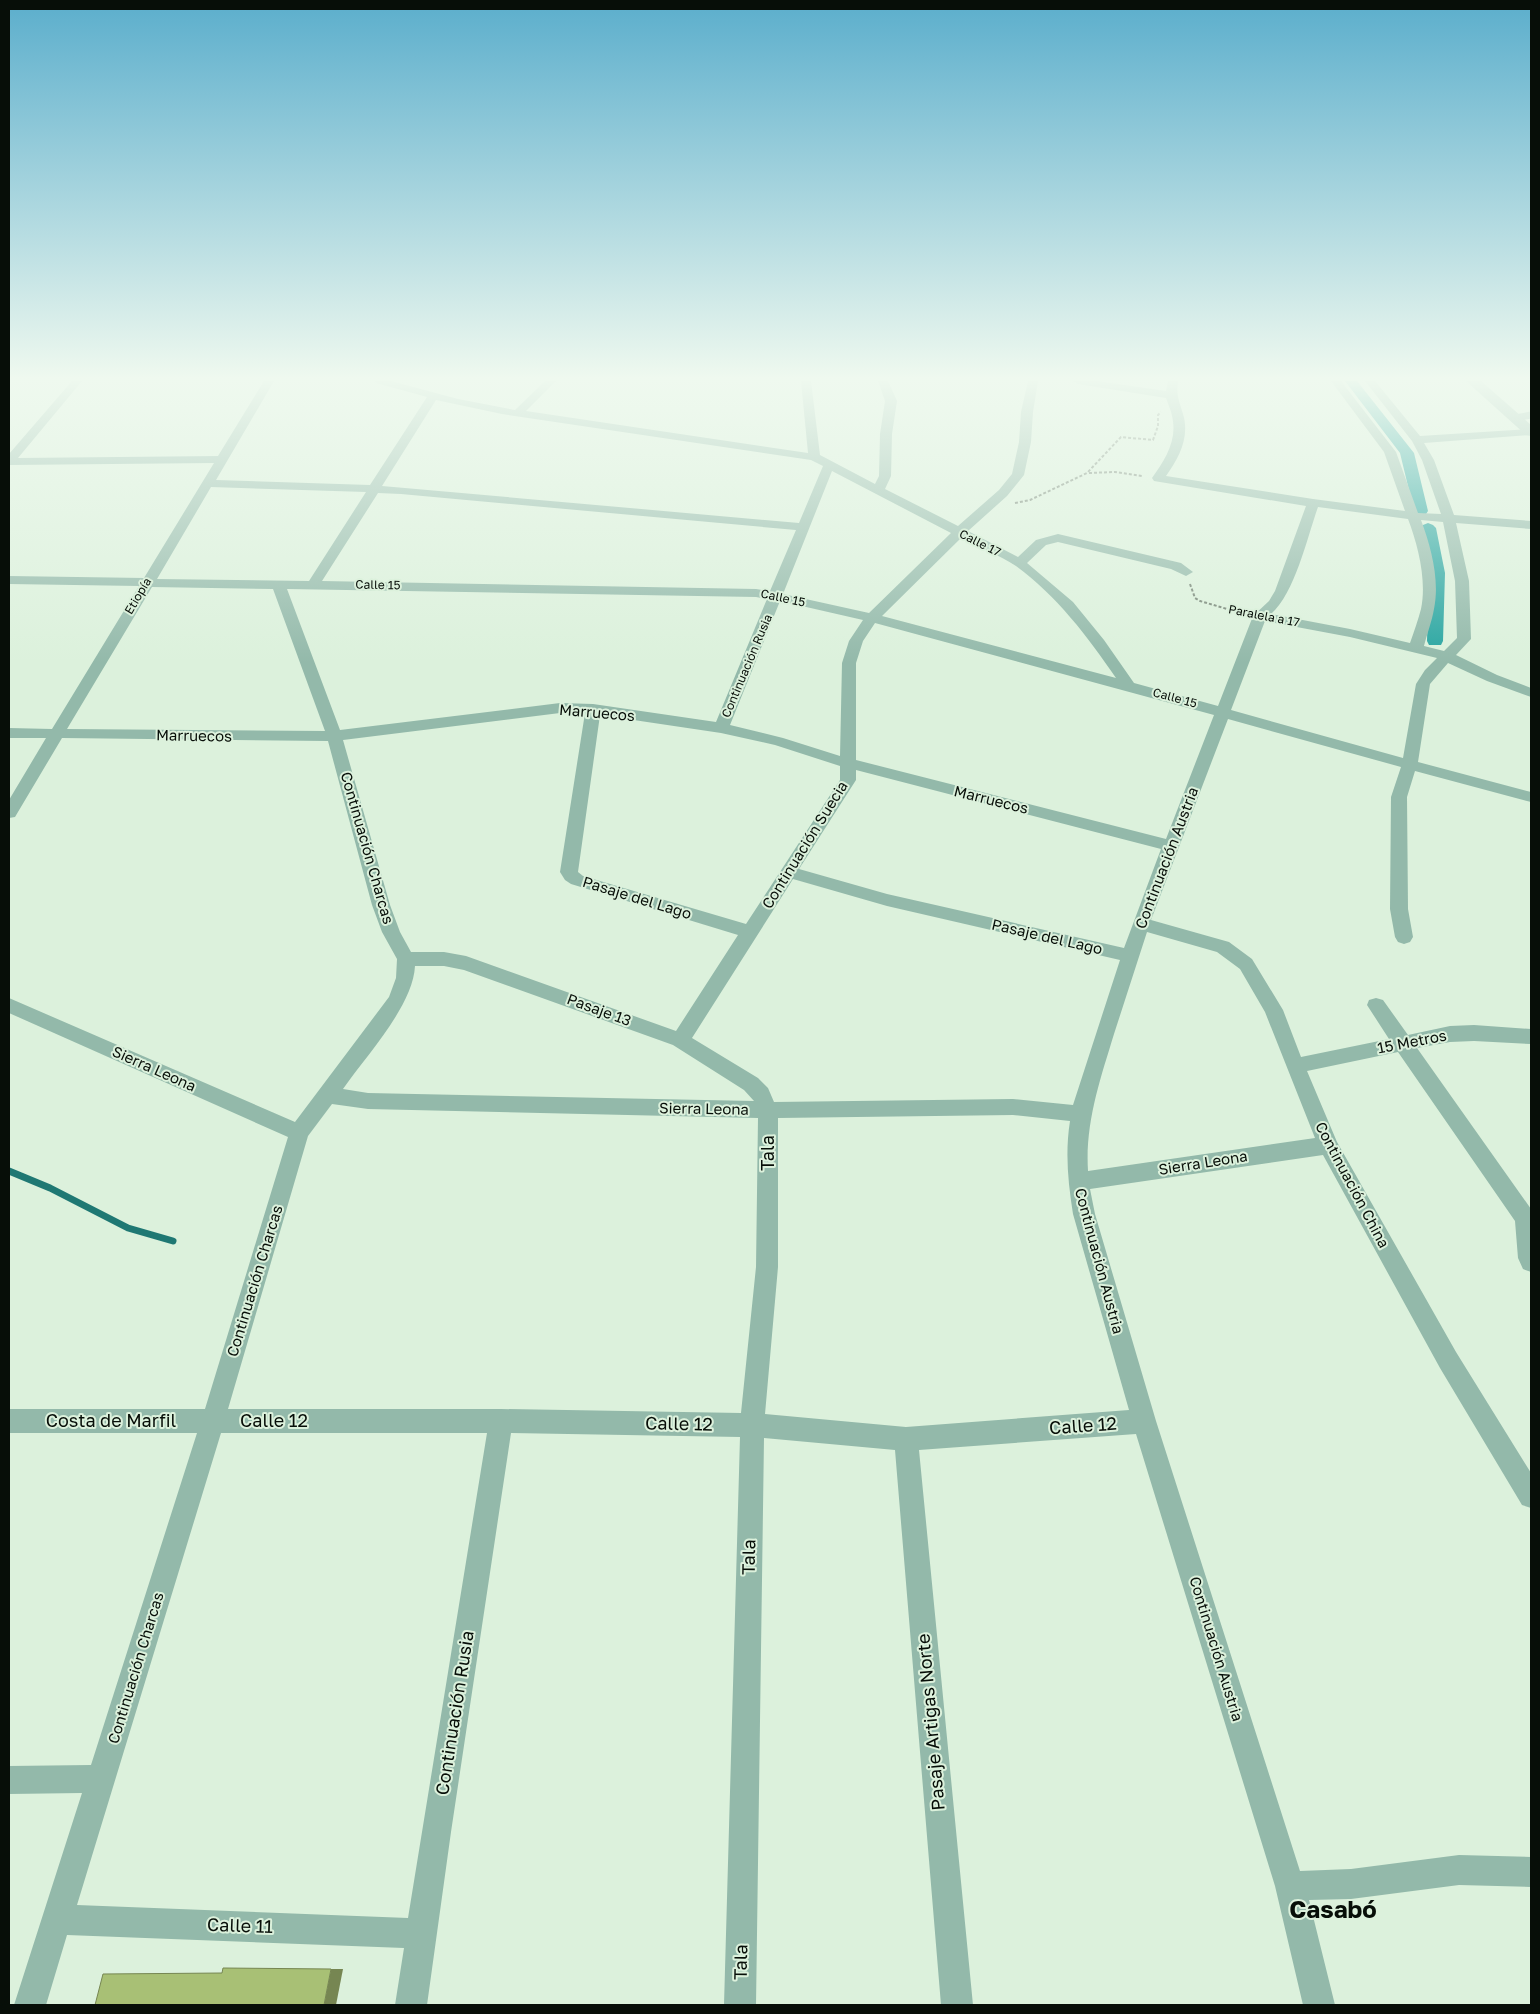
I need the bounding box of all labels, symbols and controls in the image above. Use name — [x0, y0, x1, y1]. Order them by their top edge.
street label: Calle 17 — [957, 526, 1004, 559]
street label: Etiopía — [121, 575, 154, 617]
street label: Calle 15 — [355, 577, 401, 592]
street label: Calle 15 — [759, 585, 807, 610]
street label: Paralela a 17 — [1227, 601, 1301, 630]
street label: Continuación Rusia — [718, 612, 775, 720]
street label: Calle 15 — [1151, 684, 1199, 711]
street label: Marruecos — [558, 700, 636, 724]
street label: Marruecos — [156, 725, 232, 745]
street label: Continuación Charcas — [338, 770, 398, 926]
street label: Continuación Suecia — [757, 777, 851, 912]
street label: Marruecos — [952, 781, 1030, 817]
street label: Continuación Austria — [1131, 784, 1201, 931]
street label: Pasaje del Lago — [581, 872, 694, 922]
street label: Pasaje del Lago — [990, 915, 1104, 957]
street label: Pasaje 13 — [565, 989, 634, 1029]
street label: 15 Metros — [1376, 1025, 1448, 1057]
street label: Sierra Leona — [110, 1042, 199, 1095]
street label: Sierra Leona — [659, 1098, 749, 1118]
street label: Continuación China — [1312, 1118, 1394, 1251]
street label: Tala — [756, 1135, 778, 1171]
street label: Sierra Leona — [1157, 1146, 1249, 1178]
street label: Continuación Austria — [1072, 1186, 1128, 1336]
street label: Continuación Charcas — [222, 1203, 286, 1359]
street label: Costa de Marfil — [46, 1409, 177, 1431]
street label: Calle 12 — [240, 1409, 308, 1431]
street label: Calle 12 — [645, 1411, 713, 1435]
street label: Calle 12 — [1048, 1412, 1118, 1438]
street label: Tala — [737, 1539, 759, 1575]
street label: Continuación Austria — [1186, 1574, 1248, 1723]
street label: Continuación Charcas — [103, 1590, 167, 1746]
street label: Continuación Rusia — [430, 1629, 478, 1797]
street label: Pasaje Artigas Norte — [911, 1633, 949, 1811]
district label: Casabó — [1289, 1894, 1377, 1923]
street label: Calle 11 — [207, 1913, 274, 1937]
street label: Tala — [729, 1944, 751, 1980]

